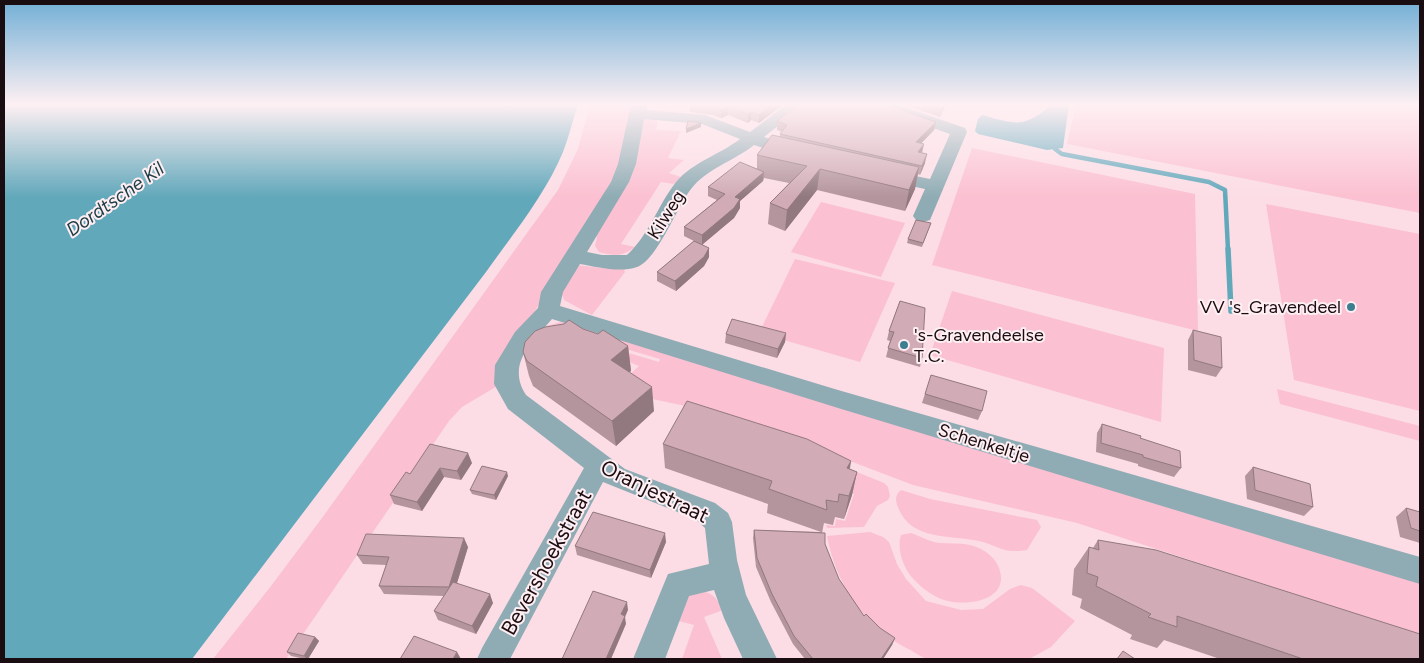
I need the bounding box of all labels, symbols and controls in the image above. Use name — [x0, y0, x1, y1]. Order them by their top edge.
water label: Dordtsche Kil — [62, 156, 169, 241]
street label: Kilweg — [643, 187, 689, 243]
place label: VV 's_Gravendeel — [1200, 296, 1341, 318]
marker: VV 's_Gravendeel — [1345, 301, 1357, 313]
place label: 's-Gravendeelse T.C. — [914, 324, 1044, 367]
marker: 's-Gravendeelse T.C. — [898, 339, 910, 351]
street label: Schenkeltje — [936, 419, 1033, 467]
street label: Oranjestraat — [597, 454, 713, 528]
street label: Bevershoekstraat — [496, 485, 596, 639]

